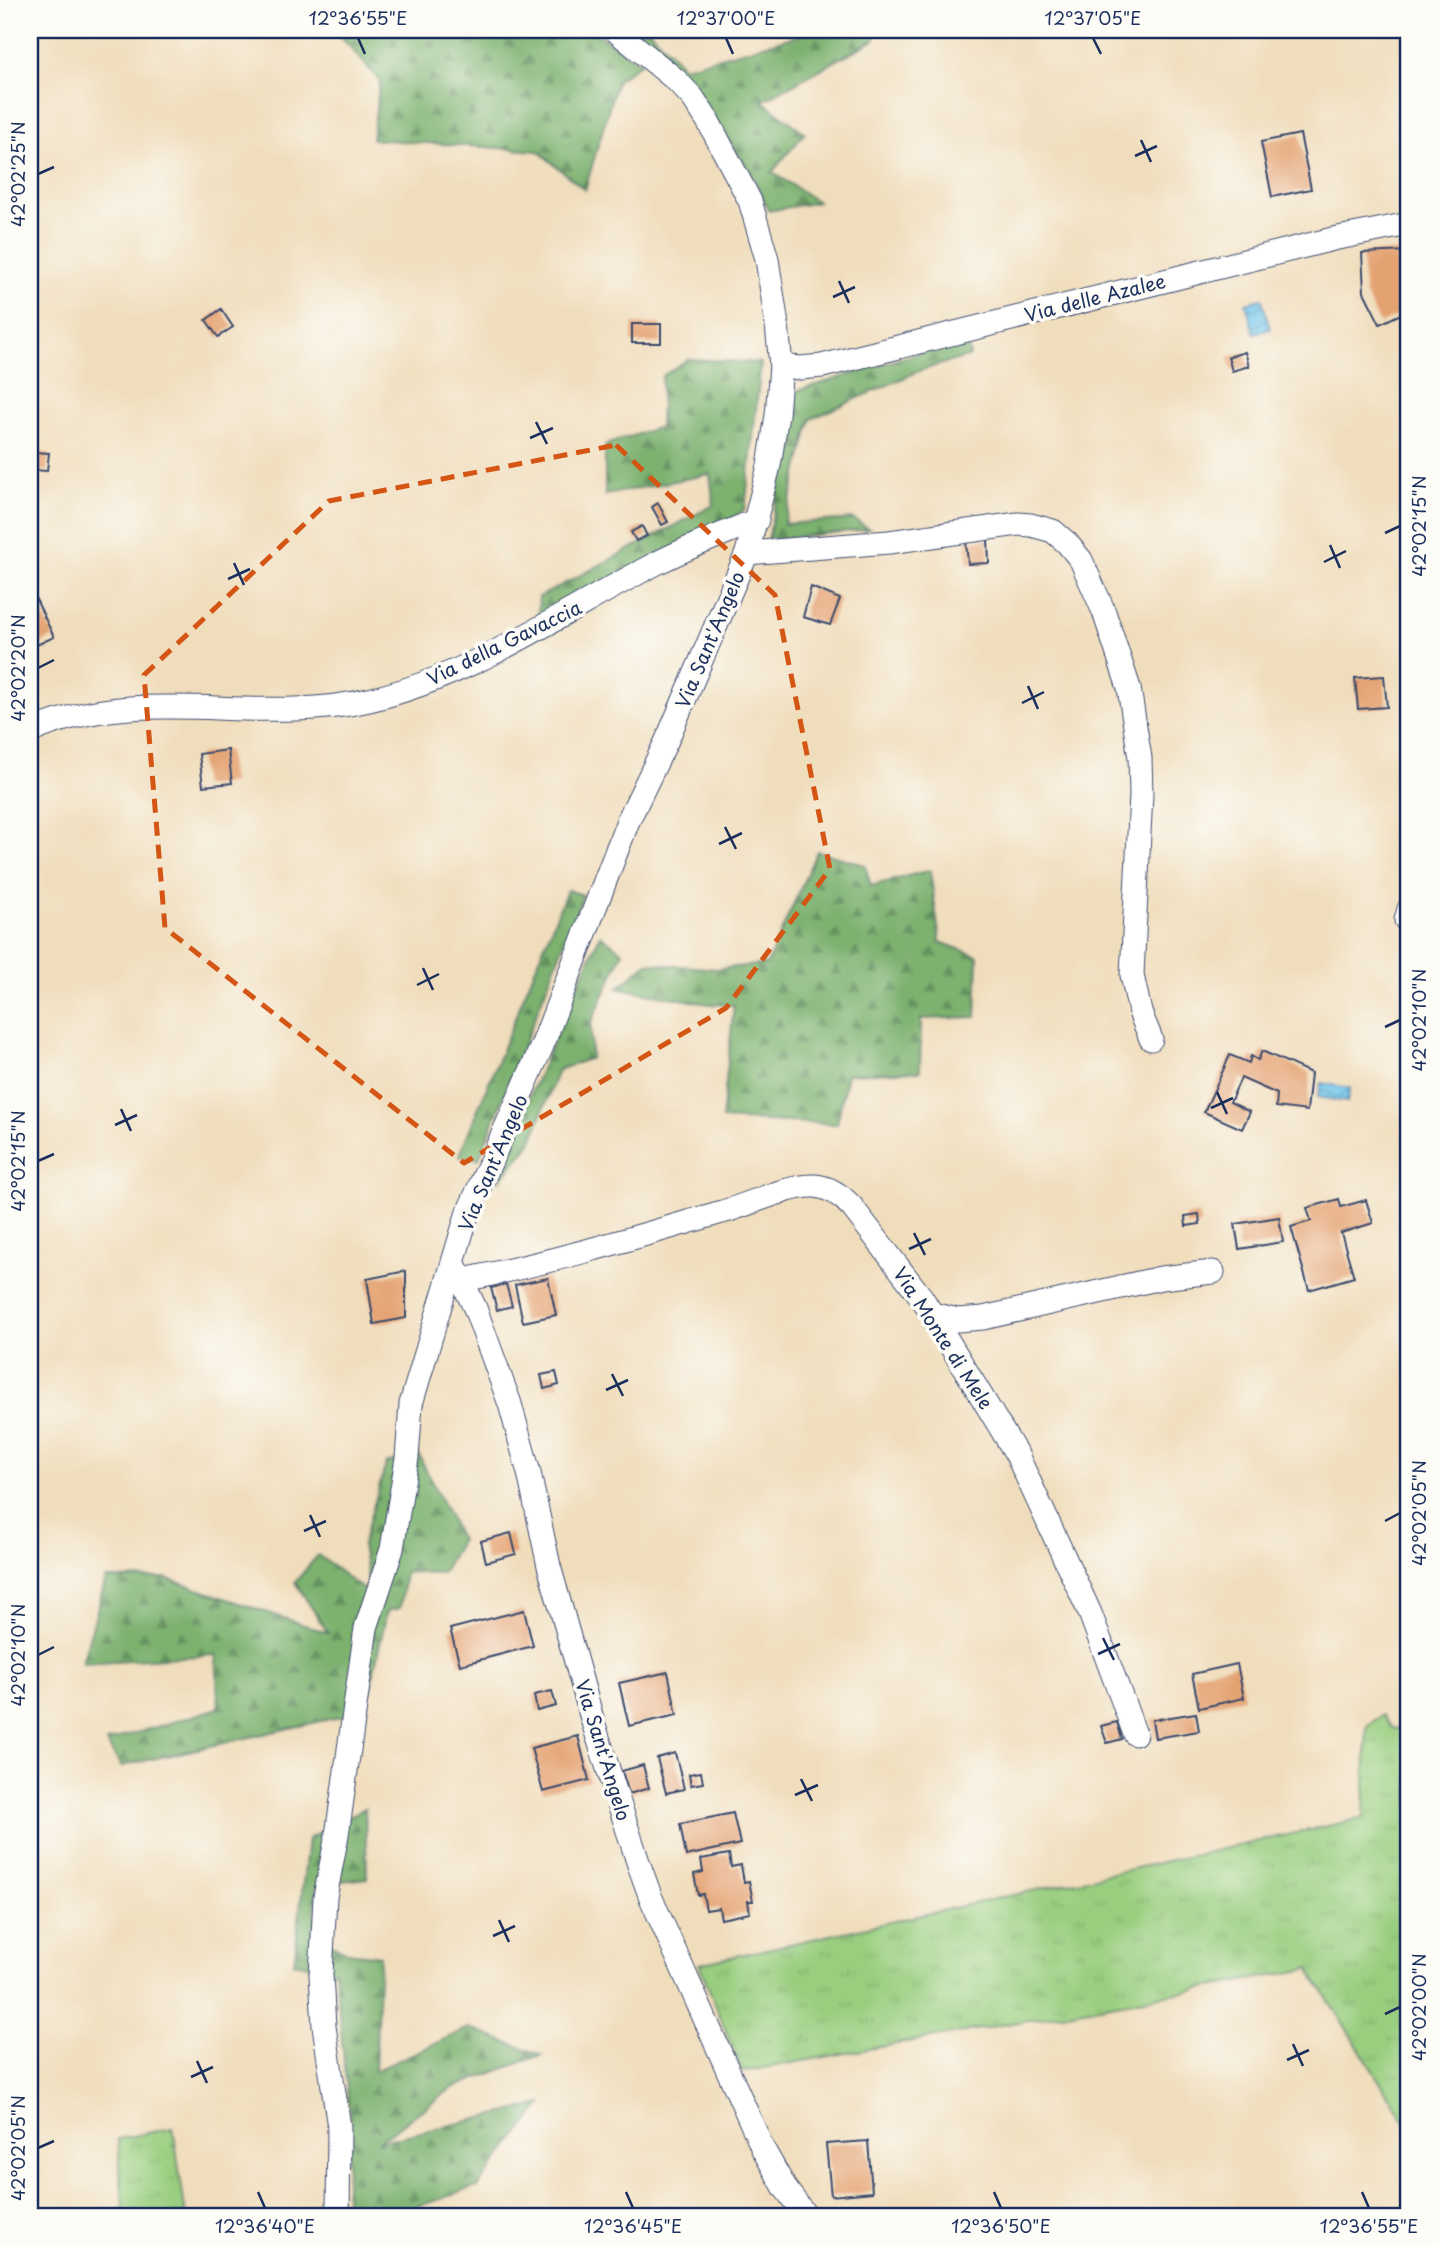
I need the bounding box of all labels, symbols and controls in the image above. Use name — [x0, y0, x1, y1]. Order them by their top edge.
text: 12°36'55"E — [309, 4, 407, 31]
text: 12°37'00"E — [677, 4, 775, 31]
text: 12°37'05"E — [1045, 4, 1141, 31]
text: 42°02'25"N — [4, 121, 31, 227]
street label: Via delle Azalee — [1021, 266, 1168, 328]
text: 42°02'15"N — [1405, 475, 1432, 577]
street label: Via Sant'Angelo — [668, 567, 751, 712]
street label: Via della Gavaccia — [422, 592, 586, 692]
text: 42°02'20"N — [4, 614, 31, 722]
text: 42°02'10"N — [1405, 969, 1432, 1071]
street label: Via Sant'Angelo — [451, 1090, 534, 1235]
text: 42°02'15"N — [4, 1110, 31, 1212]
street label: Via Monte di Mele — [887, 1261, 1000, 1414]
text: 42°02'05"N — [1405, 1460, 1432, 1566]
text: 42°02'10"N — [4, 1604, 31, 1706]
street label: Via Sant'Angelo — [569, 1676, 639, 1824]
text: 42°02'00"N — [1405, 1953, 1432, 2061]
text: 42°02'05"N — [4, 2095, 31, 2201]
text: 12°36'40"E — [215, 2212, 315, 2239]
text: 12°36'45"E — [584, 2212, 682, 2239]
text: 12°36'50"E — [951, 2212, 1051, 2239]
text: 12°36'55"E — [1320, 2212, 1418, 2239]

